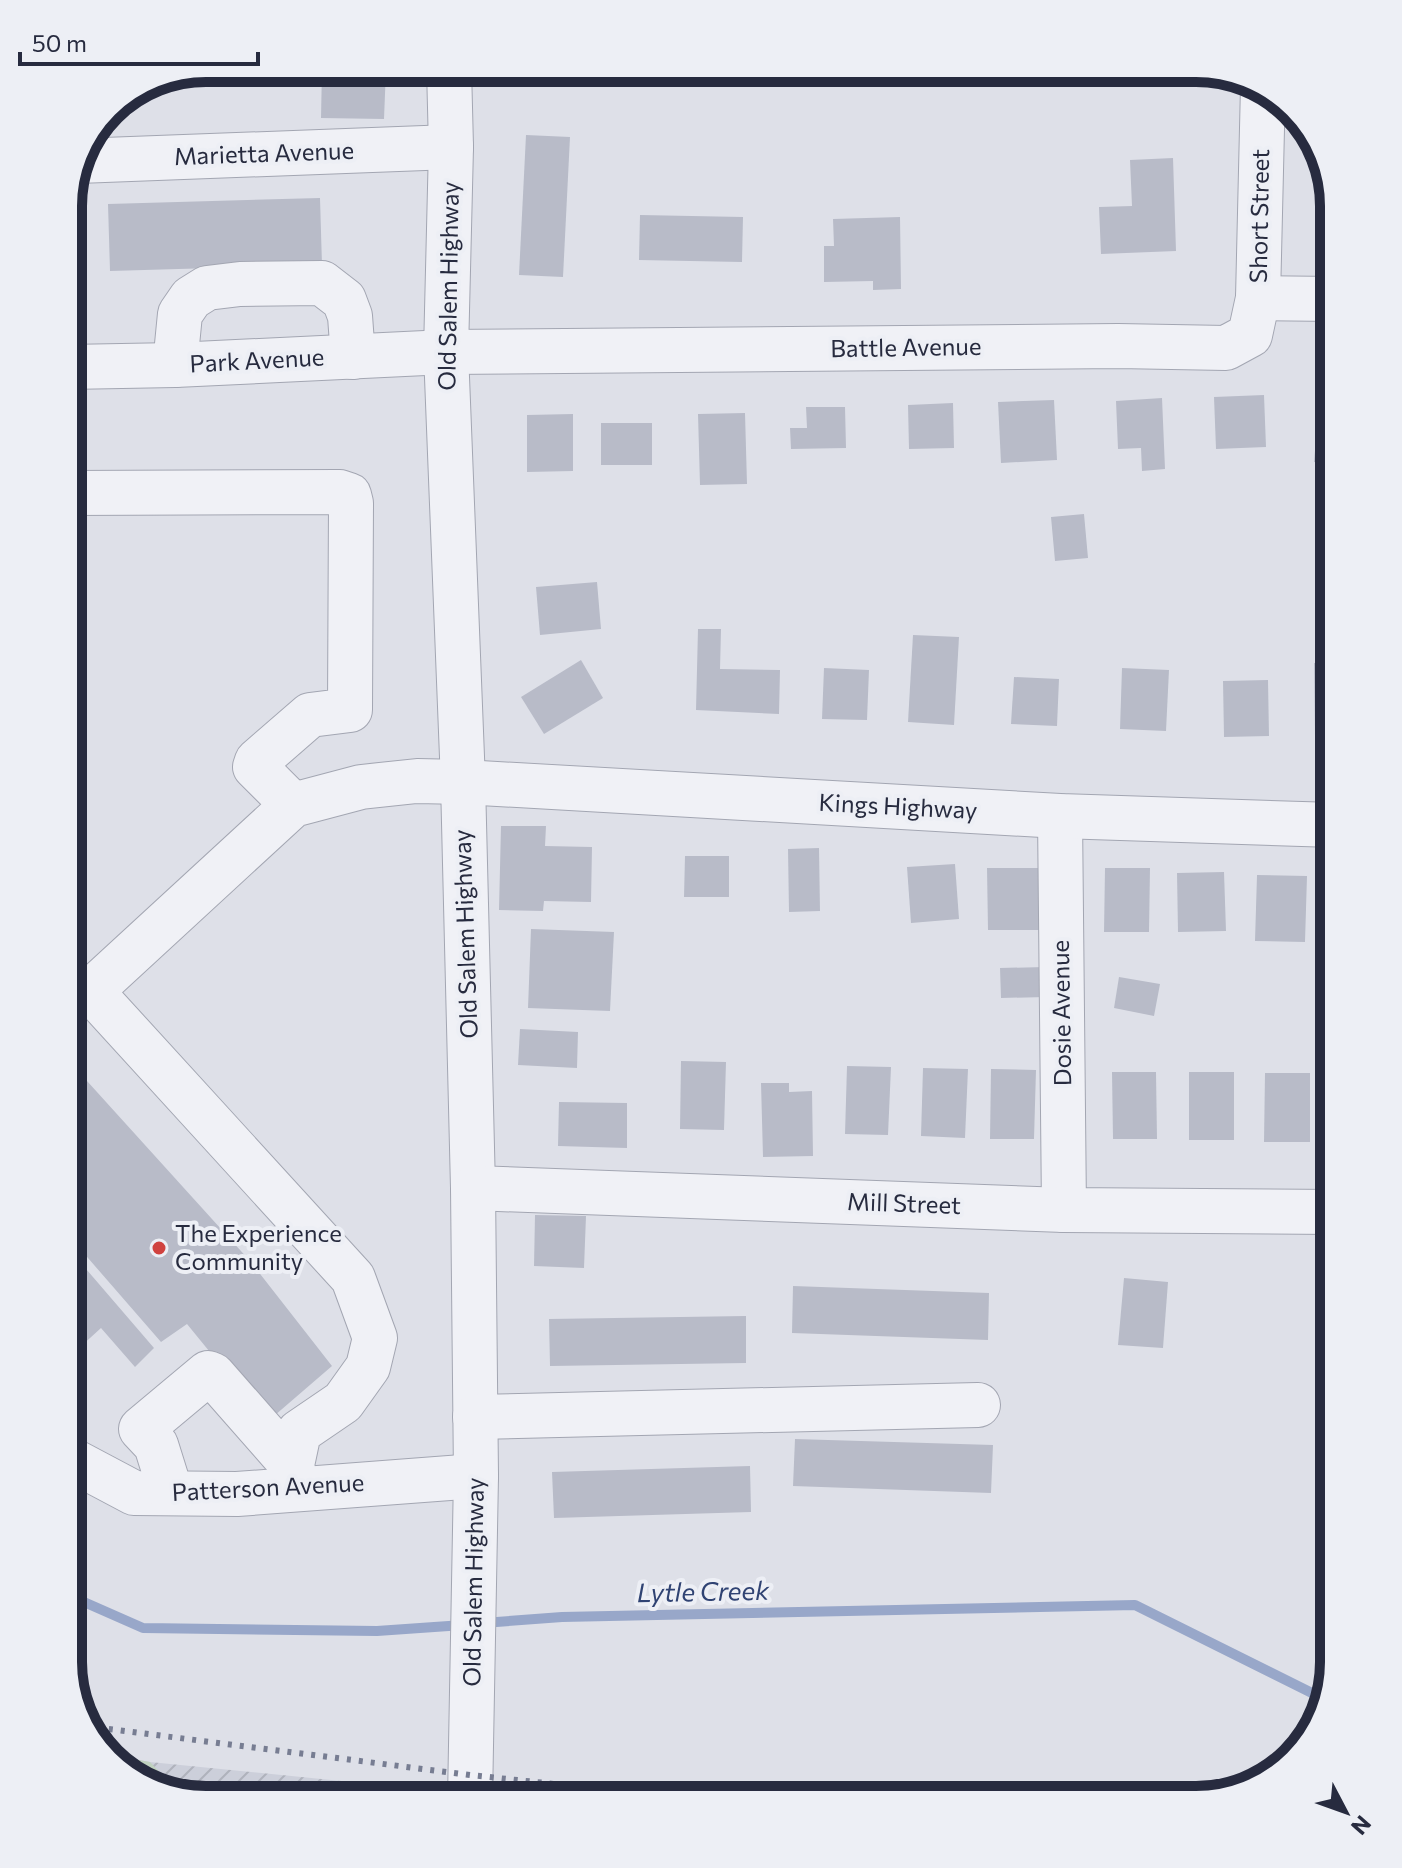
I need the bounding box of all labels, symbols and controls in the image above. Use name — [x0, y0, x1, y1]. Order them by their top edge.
scale bar — [20, 16, 258, 66]
text: 50 m — [32, 28, 87, 57]
street label: Marietta Avenue — [173, 135, 355, 170]
street label: Short Street — [1243, 149, 1274, 283]
street label: Old Salem Highway — [431, 181, 464, 391]
street label: Battle Avenue — [830, 331, 982, 362]
street label: Park Avenue — [189, 341, 325, 378]
street label: Kings Highway — [818, 787, 978, 824]
street label: Old Salem Highway — [446, 829, 483, 1039]
street label: Dosie Avenue — [1045, 940, 1076, 1086]
street label: Mill Street — [847, 1186, 962, 1219]
place label: The Experience Community — [175, 1218, 342, 1275]
marker: The Experience Community — [150, 1239, 168, 1257]
street label: Patterson Avenue — [171, 1467, 365, 1506]
street label: Old Salem Highway — [456, 1477, 489, 1687]
water label: Lytle Creek — [637, 1574, 770, 1607]
north arrow — [1306, 1772, 1386, 1852]
text: N — [1346, 1810, 1377, 1841]

